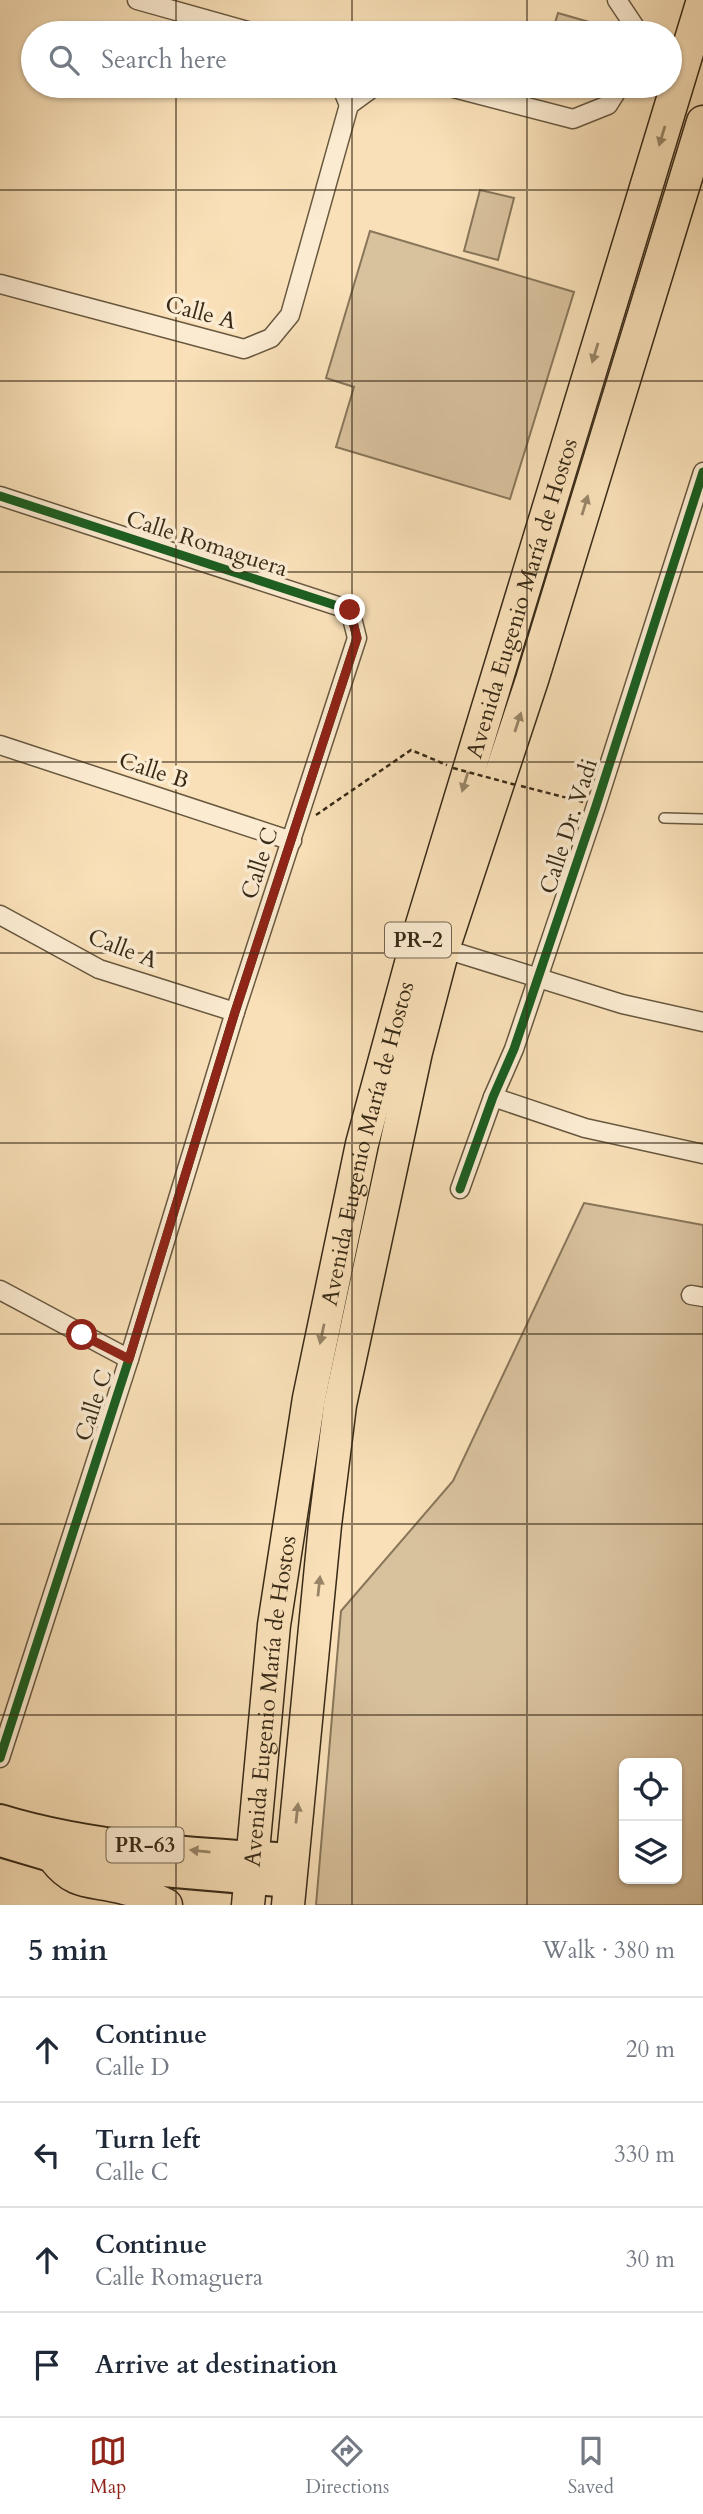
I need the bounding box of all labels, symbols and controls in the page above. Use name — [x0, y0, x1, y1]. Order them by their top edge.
search box — [21, 21, 682, 98]
icon: search — [45, 41, 83, 79]
text: Search here — [101, 42, 227, 77]
one-way arrow — [656, 125, 666, 146]
street label: Calle A — [162, 288, 240, 337]
one-way arrow — [590, 343, 600, 364]
street label: Avenida Eugenio María de Hostos — [458, 434, 585, 762]
one-way arrow — [581, 494, 591, 515]
street label: Calle Romaguera — [122, 503, 292, 584]
route end — [334, 594, 365, 625]
one-way arrow — [513, 711, 524, 732]
street label: Calle B — [115, 745, 193, 796]
street label: Calle Dr. Vadi — [532, 755, 605, 898]
one-way arrow — [460, 772, 470, 793]
street label: Calle C — [233, 823, 286, 903]
street label: Calle A — [84, 921, 163, 976]
road number: PR-2 — [385, 922, 451, 958]
street label: Avenida Eugenio María de Hostos — [314, 978, 421, 1309]
route start — [66, 1319, 97, 1350]
one-way arrow — [317, 1323, 328, 1345]
street label: Calle C — [67, 1365, 120, 1445]
street label: Avenida Eugenio María de Hostos — [237, 1533, 304, 1868]
one-way arrow — [314, 1575, 325, 1597]
map controls — [619, 1758, 682, 1884]
button: locate — [619, 1758, 682, 1821]
one-way arrow — [291, 1801, 302, 1823]
button: layers — [619, 1821, 682, 1884]
road number: PR-63 — [106, 1828, 184, 1862]
one-way arrow — [189, 1845, 211, 1856]
text: 5 min — [28, 1930, 108, 1971]
text: Walk · 380 m — [542, 1935, 675, 1966]
text: Continue — [95, 2017, 207, 2052]
icon: ahead — [28, 2031, 66, 2069]
text: 20 m — [626, 2034, 675, 2065]
text: Calle D — [95, 2052, 170, 2083]
text: Turn left — [95, 2122, 200, 2157]
icon: left — [28, 2136, 66, 2174]
text: 330 m — [614, 2139, 675, 2170]
text: Calle C — [95, 2157, 168, 2188]
text: Continue — [95, 2227, 207, 2262]
icon: ahead — [28, 2241, 66, 2279]
text: 30 m — [626, 2244, 675, 2275]
text: Calle Romaguera — [95, 2262, 263, 2293]
icon: arrive — [28, 2346, 66, 2384]
text: Arrive at destination — [95, 2347, 338, 2382]
tab: Map — [89, 2432, 127, 2500]
tab: Directions — [306, 2432, 389, 2500]
tab: Saved — [568, 2432, 614, 2500]

